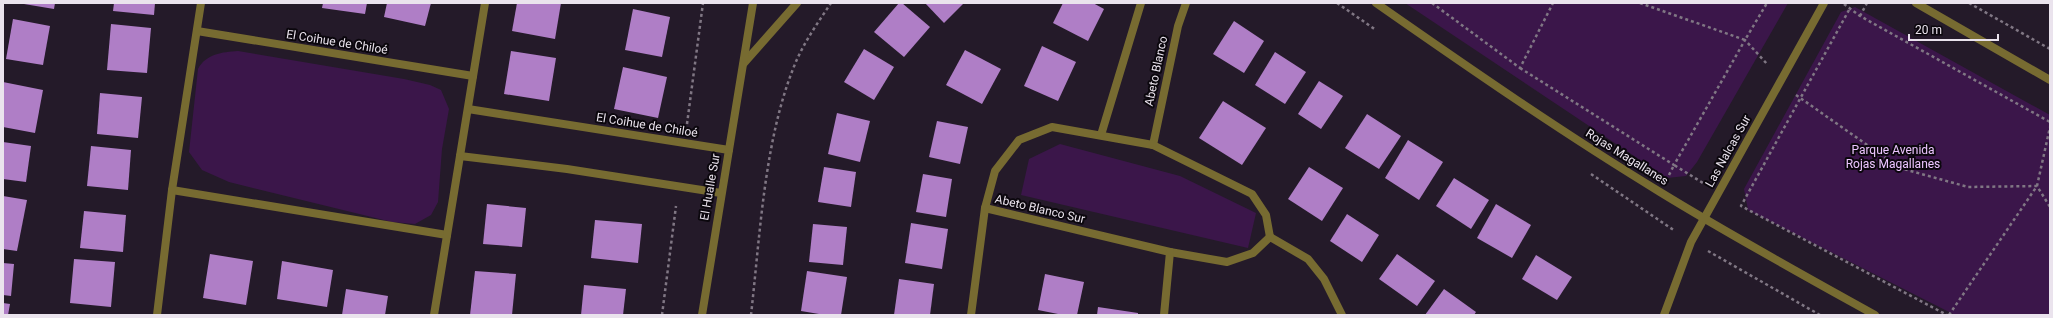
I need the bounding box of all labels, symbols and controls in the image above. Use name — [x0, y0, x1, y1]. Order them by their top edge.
scale bar — [1909, 16, 1998, 42]
text: 20 m — [1915, 23, 1942, 37]
street label: El Coihue de Chiloé — [285, 27, 389, 57]
street label: Abeto Blanco — [1142, 35, 1170, 107]
street label: El Coihue de Chiloé — [595, 110, 699, 140]
street label: Las Nalcas Sur — [1702, 113, 1754, 189]
street label: Rojas Magallanes — [1583, 126, 1671, 188]
park label: Parque Avenida Rojas Magallanes — [1846, 143, 1940, 171]
street label: El Hualle Sur — [697, 153, 723, 221]
street label: Abeto Blanco Sur — [994, 192, 1086, 226]

